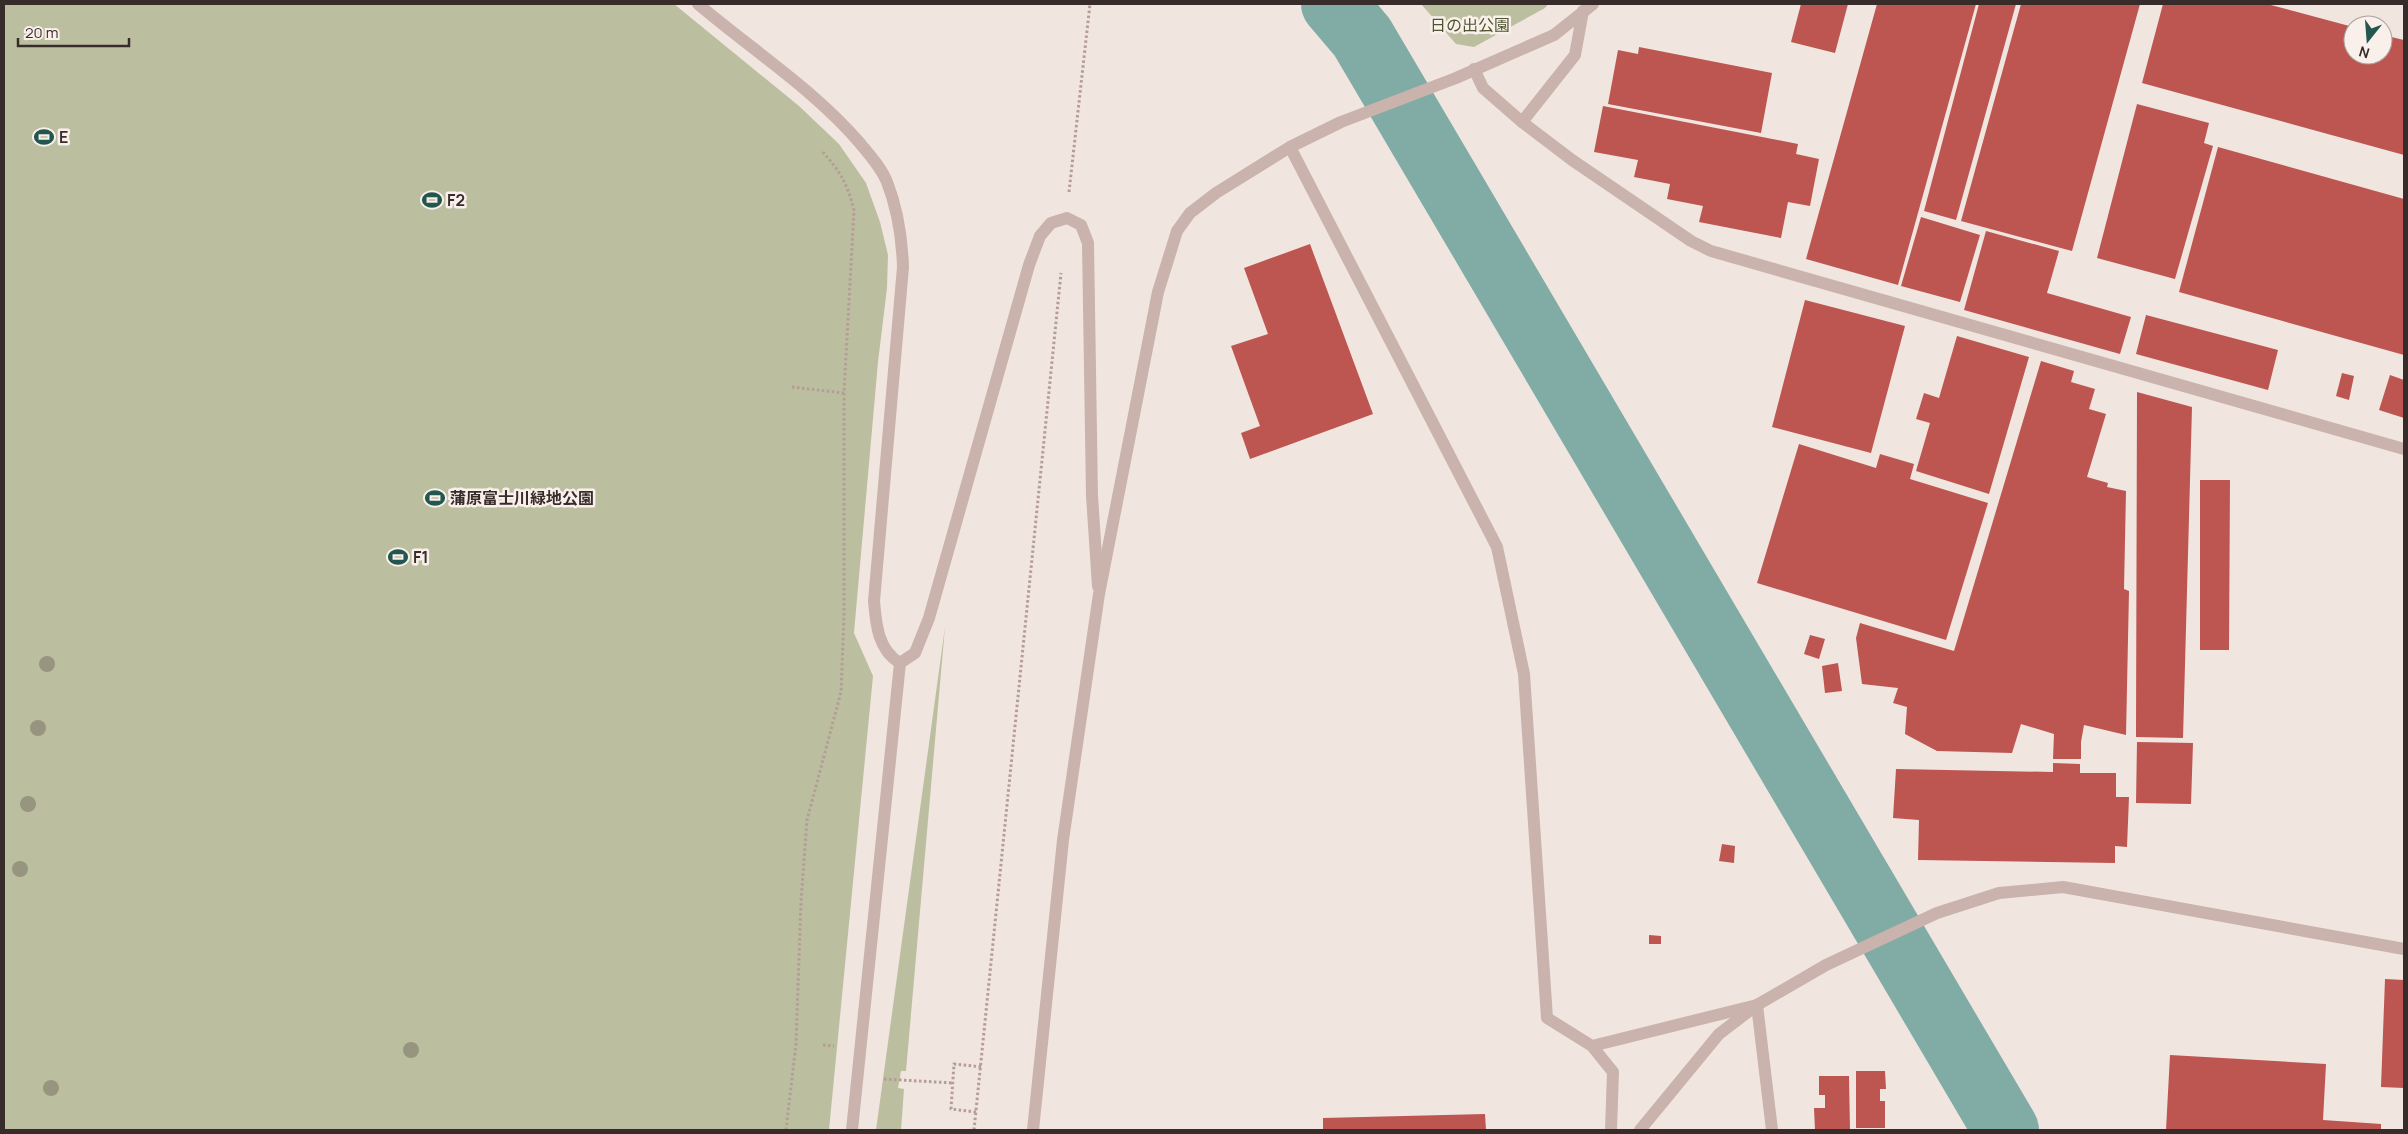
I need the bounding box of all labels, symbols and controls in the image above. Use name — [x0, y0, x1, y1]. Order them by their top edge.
park label: 日の出公園 — [1430, 14, 1510, 36]
scale bar — [18, 15, 129, 47]
north arrow — [2343, 15, 2393, 65]
text: 20 m — [25, 22, 58, 43]
text: N — [2356, 42, 2372, 63]
sports icon: E — [33, 126, 55, 148]
place label: E — [59, 126, 68, 148]
sports icon: F2 — [421, 189, 443, 211]
place label: F2 — [447, 189, 465, 211]
sports icon: 蒲原富士川緑地公園 — [424, 487, 446, 509]
place label: 蒲原富士川緑地公園 — [450, 487, 594, 509]
sports icon: F1 — [387, 546, 409, 568]
place label: F1 — [413, 546, 428, 568]

